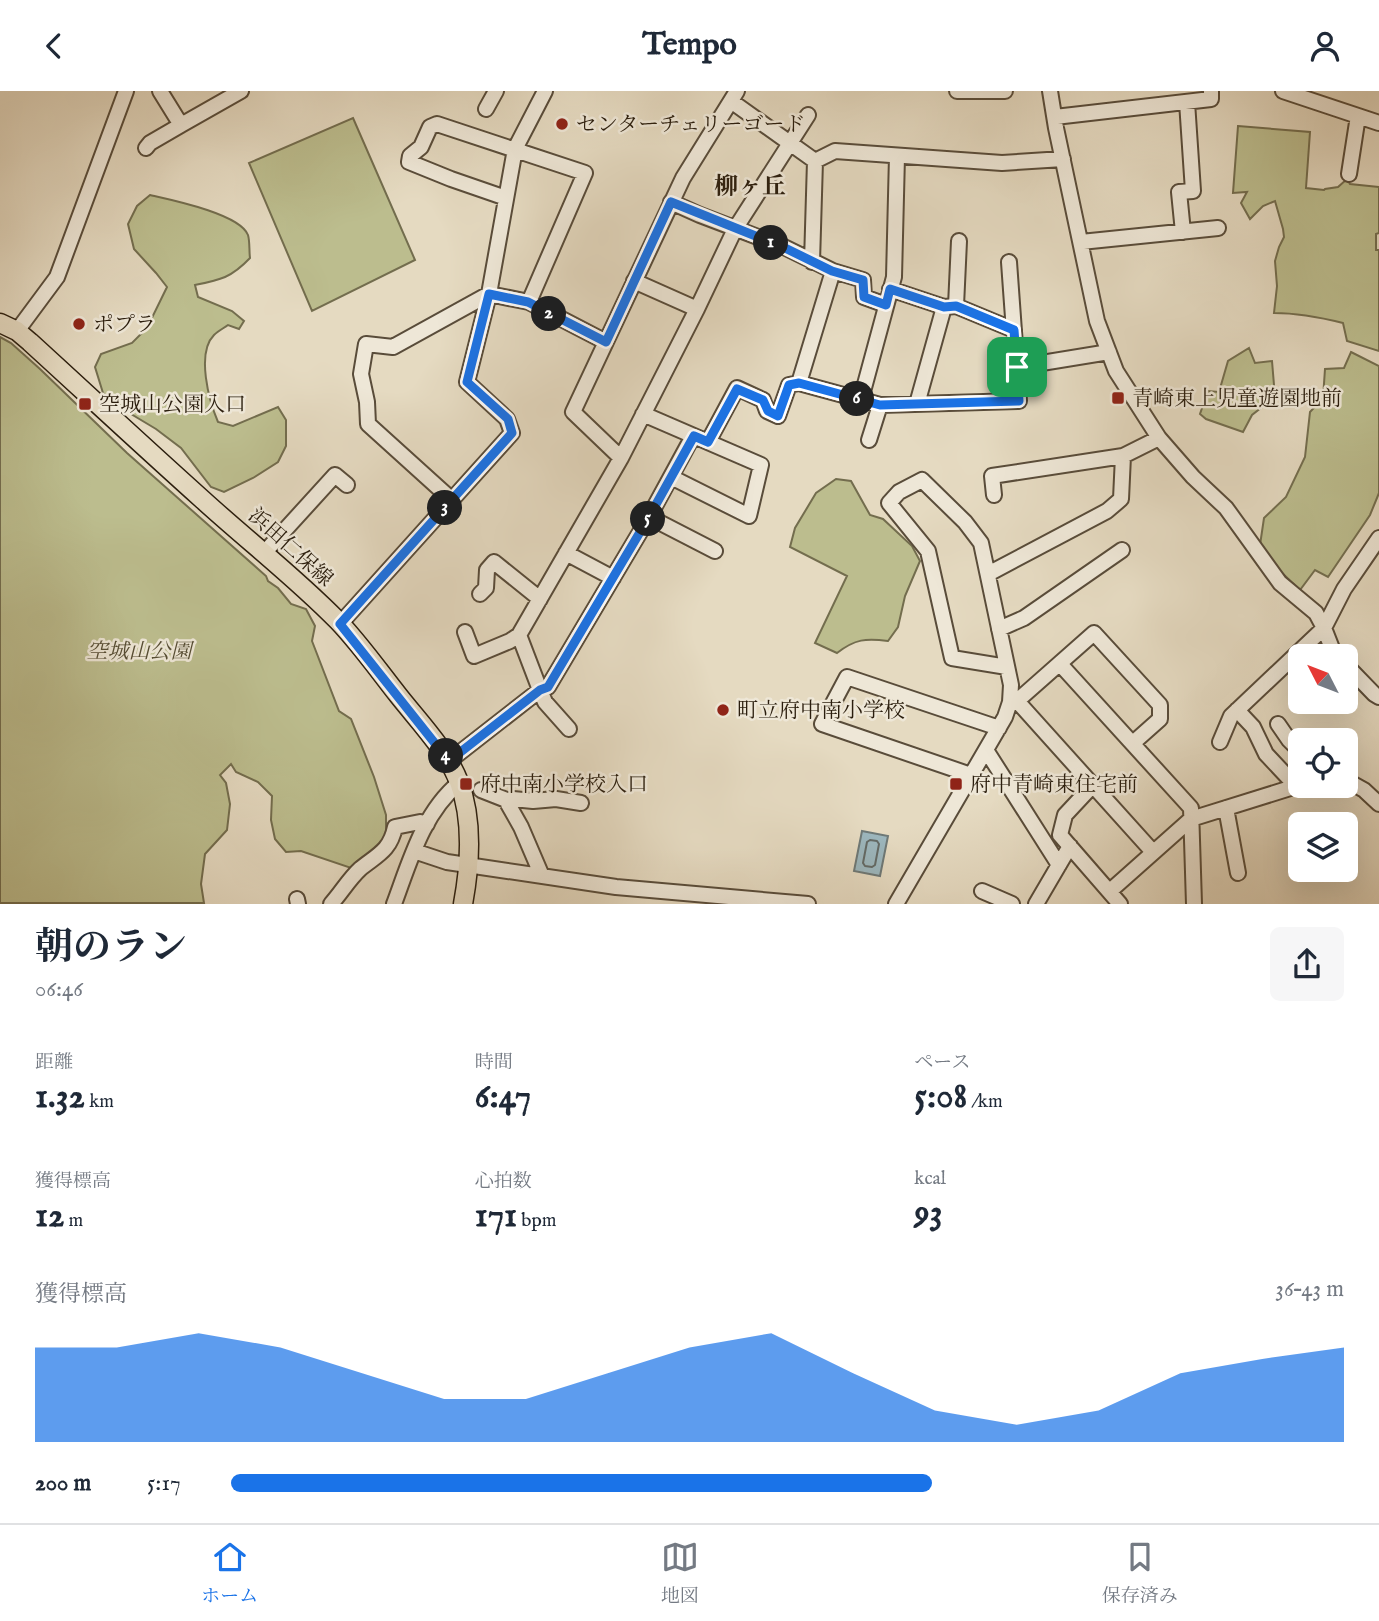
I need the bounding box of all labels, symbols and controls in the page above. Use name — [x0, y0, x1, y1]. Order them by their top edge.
text: Tempo — [642, 25, 737, 66]
icon: back — [35, 27, 73, 65]
icon: person — [1306, 27, 1344, 65]
place label: センターチェリーゴード — [576, 112, 806, 139]
marker: センターチェリーゴード — [554, 116, 570, 132]
district label: 柳ヶ丘 — [714, 172, 786, 203]
pin: 1 — [754, 225, 788, 261]
text: 1 — [767, 230, 774, 254]
pin: 2 — [532, 297, 566, 332]
text: 2 — [544, 301, 553, 325]
place label: ポプラ — [93, 312, 156, 339]
marker: ポプラ — [71, 316, 87, 332]
pin — [987, 337, 1047, 397]
icon: arrive — [998, 348, 1036, 386]
pin: 6 — [840, 381, 874, 417]
text: 6 — [852, 386, 861, 410]
place label: 青崎東上児童遊園地前 — [1132, 386, 1342, 413]
marker: 青崎東上児童遊園地前 — [1110, 390, 1126, 406]
place label: 空城山公園入口 — [99, 392, 246, 419]
marker: 空城山公園入口 — [77, 396, 93, 412]
pin: 3 — [428, 491, 462, 525]
text: 3 — [441, 495, 448, 519]
pin: 5 — [630, 501, 666, 537]
street label: 浜田仁保線 — [242, 503, 338, 593]
text: 5 — [644, 506, 651, 530]
park label: 空城山公園 — [87, 639, 194, 666]
north arrow — [1288, 644, 1358, 714]
map controls — [1288, 644, 1358, 882]
place label: 町立府中南小学校 — [737, 698, 905, 725]
marker: 町立府中南小学校 — [715, 702, 731, 718]
button: locate — [1288, 728, 1358, 798]
pin: 4 — [428, 739, 464, 773]
text: 4 — [441, 743, 450, 767]
place label: 府中南小学校入口 — [480, 772, 648, 799]
place label: 府中青崎東住宅前 — [970, 772, 1138, 799]
marker: 府中南小学校入口 — [458, 776, 474, 792]
marker: 府中青崎東住宅前 — [948, 776, 964, 792]
button: layers — [1288, 812, 1358, 882]
text: 朝のラン — [35, 925, 187, 973]
button: share — [1270, 927, 1344, 1001]
text: 06:46 — [35, 975, 83, 1004]
text: 距離 — [35, 1051, 73, 1075]
text: 時間 — [475, 1051, 513, 1075]
text: ペース — [914, 1051, 970, 1075]
text: 1.32 — [35, 1075, 85, 1120]
text: 6:47 — [475, 1075, 531, 1120]
text: 5:08 — [914, 1075, 967, 1120]
text: km — [85, 1090, 114, 1114]
text: /km — [967, 1090, 1003, 1114]
text: kcal — [914, 1167, 946, 1191]
text: 獲得標高 — [35, 1170, 111, 1194]
text: 心拍数 — [475, 1170, 532, 1194]
text: 93 — [914, 1191, 943, 1236]
text: 12 — [35, 1194, 64, 1239]
text: 171 — [475, 1194, 517, 1239]
text: m — [64, 1209, 83, 1233]
text: bpm — [517, 1209, 556, 1233]
text: 36–43 m — [1275, 1275, 1344, 1304]
text: 獲得標高 — [35, 1280, 127, 1309]
text: 200 m — [35, 1469, 91, 1498]
text: 5:17 — [147, 1469, 181, 1498]
tab: ホーム — [201, 1538, 258, 1609]
tab: 地図 — [661, 1538, 699, 1609]
tab: 保存済み — [1102, 1538, 1178, 1609]

